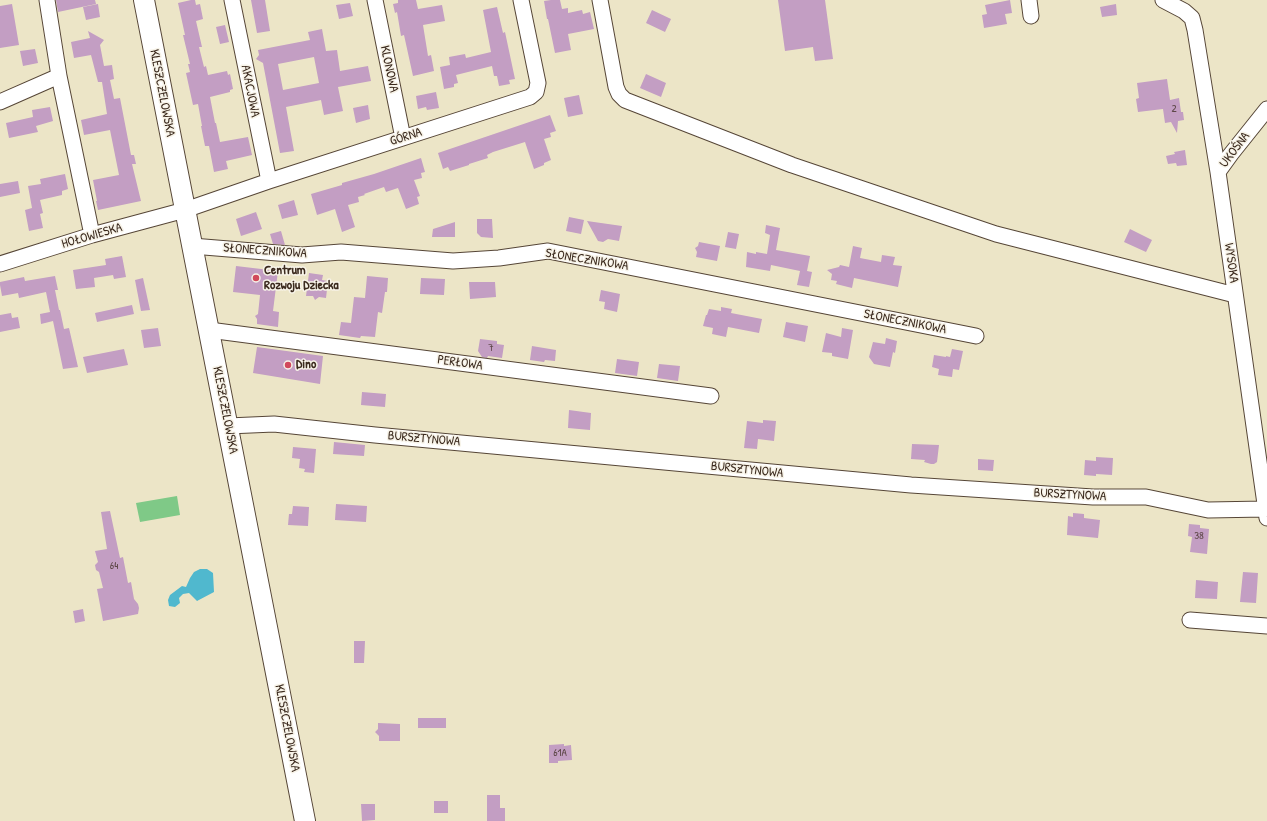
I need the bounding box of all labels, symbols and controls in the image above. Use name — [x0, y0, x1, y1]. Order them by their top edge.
street label: KLONOWA — [376, 44, 402, 94]
street label: KLESZCZELOWSKA — [146, 48, 178, 138]
street label: AKACJOWA — [237, 63, 263, 119]
house number: 2 — [1171, 102, 1177, 116]
street label: GÓRNA — [388, 125, 424, 149]
street label: UKOŚNA — [1217, 129, 1253, 171]
street label: HOŁOWIESKA — [60, 220, 124, 252]
street label: SŁONECZNIKOWA — [223, 240, 307, 262]
street label: WYSOKA — [1220, 242, 1242, 284]
street label: SŁONECZNIKOWA — [544, 246, 630, 274]
place label: Centrum Rozwoju Dziecka — [264, 263, 339, 294]
marker: Centrum Rozwoju Dziecka — [251, 273, 261, 283]
street label: SŁONECZNIKOWA — [862, 306, 948, 338]
house number: 7 — [488, 341, 494, 355]
street label: PERŁOWA — [436, 352, 484, 374]
place label: Dino — [296, 357, 316, 373]
marker: Dino — [283, 360, 293, 370]
street label: KLESZCZELOWSKA — [209, 365, 241, 455]
street label: BURSZTYNOWA — [387, 428, 461, 450]
street label: BURSZTYNOWA — [710, 458, 784, 482]
street label: BURSZTYNOWA — [1033, 485, 1107, 505]
house number: 38 — [1194, 529, 1204, 543]
house number: 64 — [110, 559, 118, 573]
street label: KLESZCZELOWSKA — [271, 683, 303, 773]
house number: 61A — [553, 746, 567, 760]

